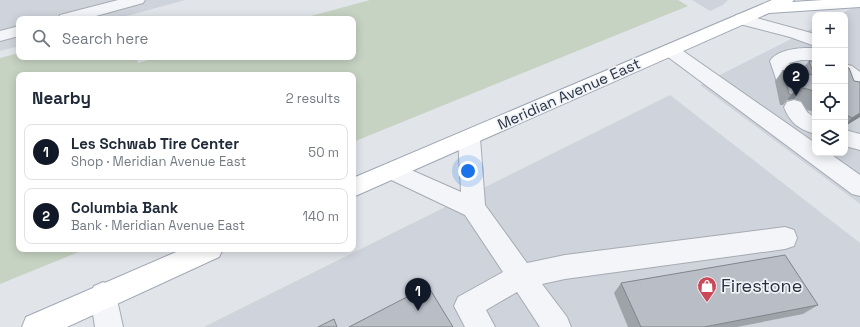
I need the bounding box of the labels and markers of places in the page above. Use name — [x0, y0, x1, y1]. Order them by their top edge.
pin: 2 — [783, 63, 809, 96]
place label: Firestone — [721, 274, 802, 297]
shop icon: Firestone — [696, 275, 718, 303]
pin: 1 — [405, 278, 431, 311]

